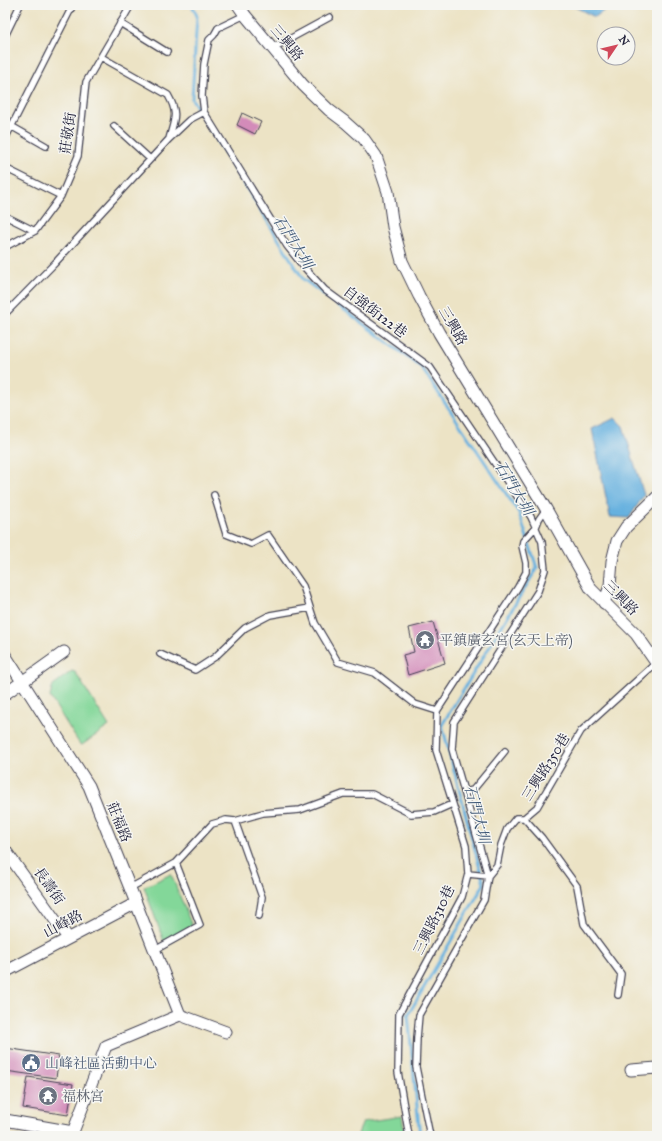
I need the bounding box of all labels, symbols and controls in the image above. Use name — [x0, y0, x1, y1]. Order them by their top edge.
street label: 三興路 — [267, 21, 307, 65]
north arrow — [596, 26, 636, 66]
text: N — [616, 33, 632, 49]
street label: 莊敬街 — [57, 111, 79, 155]
water label: 石門大圳 — [269, 212, 318, 275]
street label: 自強街122巷 — [340, 283, 410, 341]
street label: 三興路 — [435, 304, 471, 348]
water label: 石門大圳 — [491, 458, 539, 521]
street label: 三興路 — [600, 577, 642, 619]
temple icon: 平鎮廣玄宮(玄天上帝) — [414, 629, 436, 651]
place label: 平鎮廣玄宮(玄天上帝) — [439, 632, 573, 650]
street label: 三興路350巷 — [519, 730, 573, 804]
water label: 石門大圳 — [461, 783, 494, 848]
street label: 莊福路 — [103, 799, 135, 845]
street label: 長壽街 — [30, 864, 68, 908]
street label: 三興路310巷 — [410, 882, 458, 958]
street label: 山峰路 — [40, 907, 86, 941]
public building icon: 山峰社區活動中心 — [20, 1052, 42, 1074]
place label: 山峰社區活動中心 — [45, 1055, 157, 1072]
temple icon: 福林宮 — [37, 1085, 59, 1107]
place label: 福林宮 — [62, 1088, 104, 1105]

